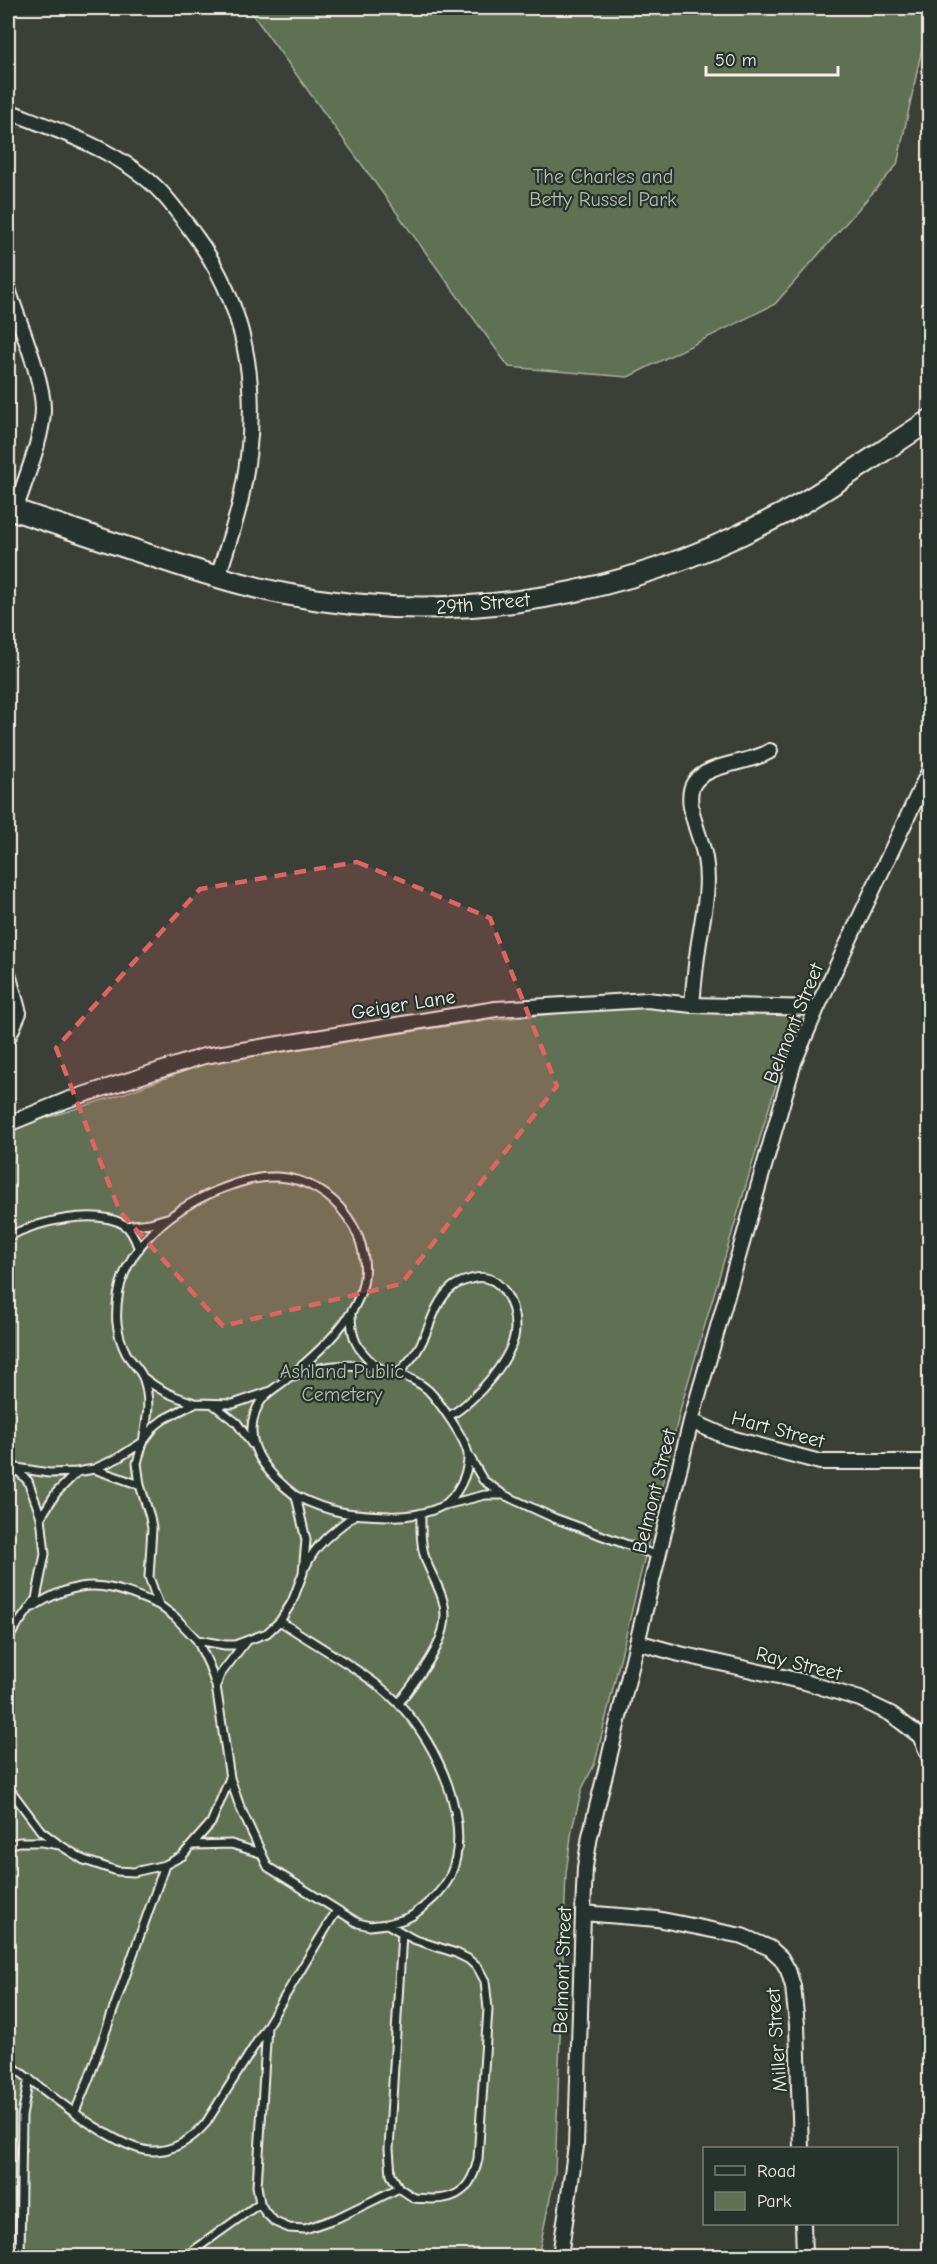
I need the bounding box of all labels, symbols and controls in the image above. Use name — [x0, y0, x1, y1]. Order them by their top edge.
scale bar — [706, 39, 838, 77]
text: 50 m — [715, 50, 757, 71]
park label: The Charles and Betty Russel Park — [529, 165, 677, 211]
street label: 29th Street — [435, 588, 532, 619]
street label: Belmont Street — [759, 959, 828, 1087]
street label: Geiger Lane — [349, 985, 457, 1024]
park label: Ashland Public Cemetery — [280, 1360, 405, 1406]
street label: Hart Street — [729, 1406, 828, 1453]
street label: Belmont Street — [628, 1425, 681, 1556]
street label: Ray Street — [754, 1642, 845, 1686]
street label: Belmont Street — [549, 1905, 576, 2034]
street label: Miller Street — [761, 1986, 792, 2093]
legend — [703, 2147, 898, 2225]
text: Road — [757, 2161, 796, 2182]
text: Park — [757, 2191, 792, 2212]

